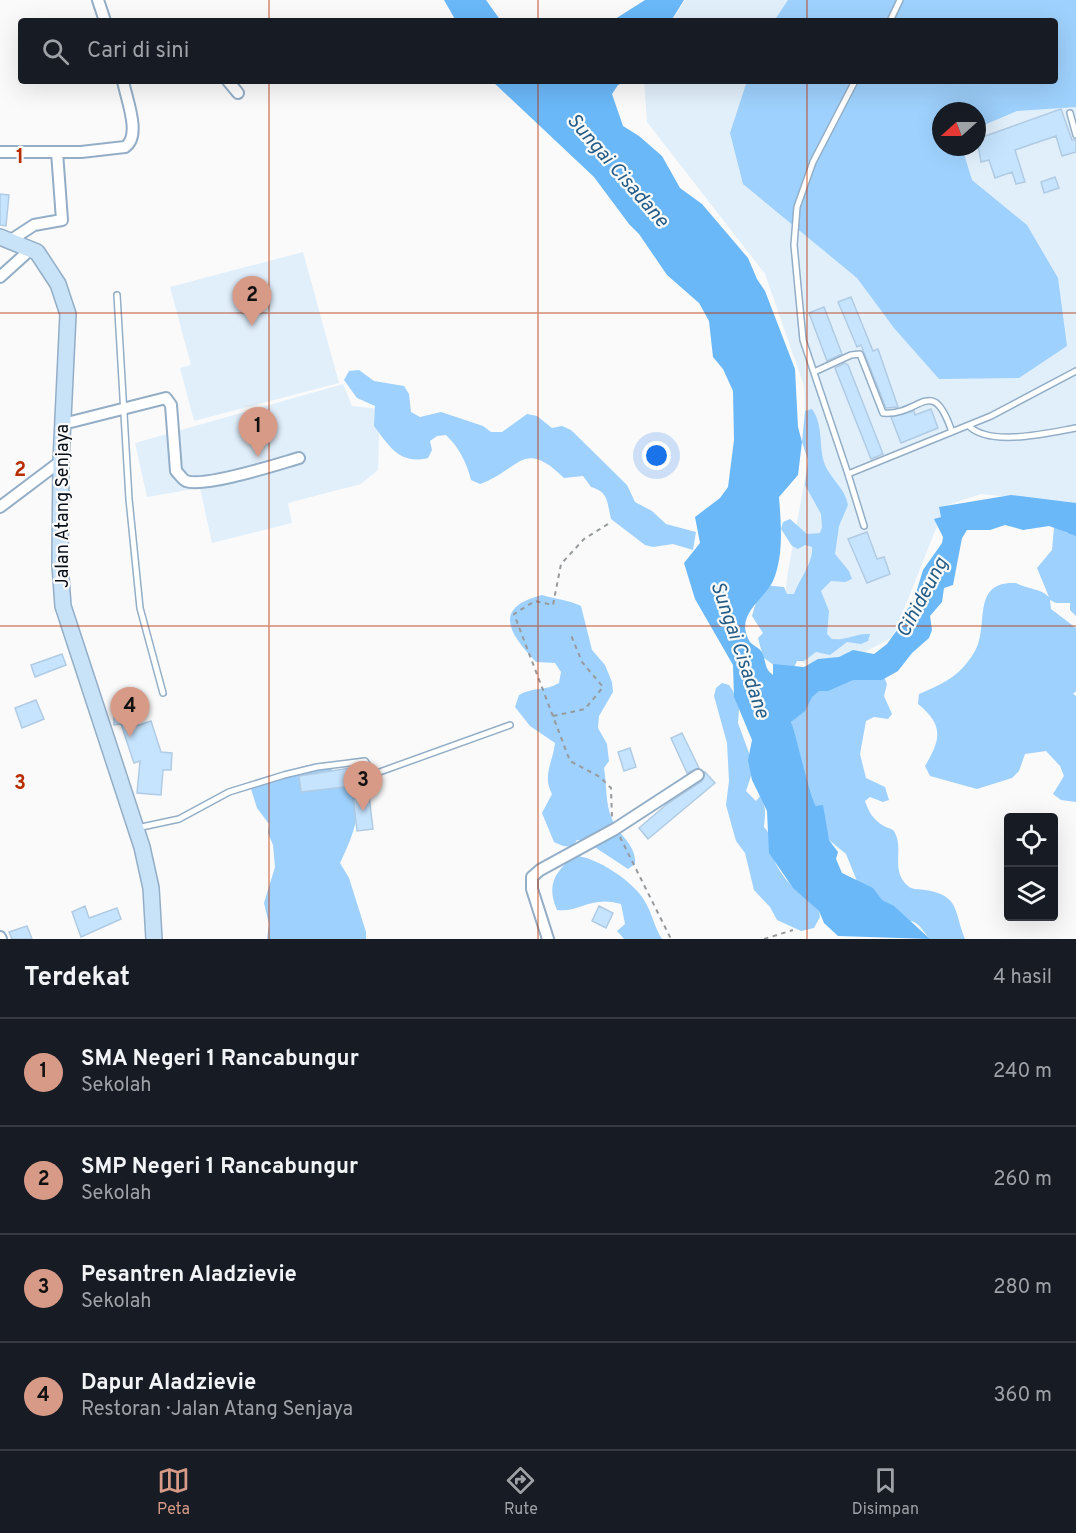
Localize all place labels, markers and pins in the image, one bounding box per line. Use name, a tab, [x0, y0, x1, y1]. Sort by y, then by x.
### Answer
pin: 2	[232, 276, 272, 326]
pin: 1	[238, 408, 278, 457]
pin: 4	[110, 688, 150, 737]
pin: 3	[344, 762, 382, 811]

